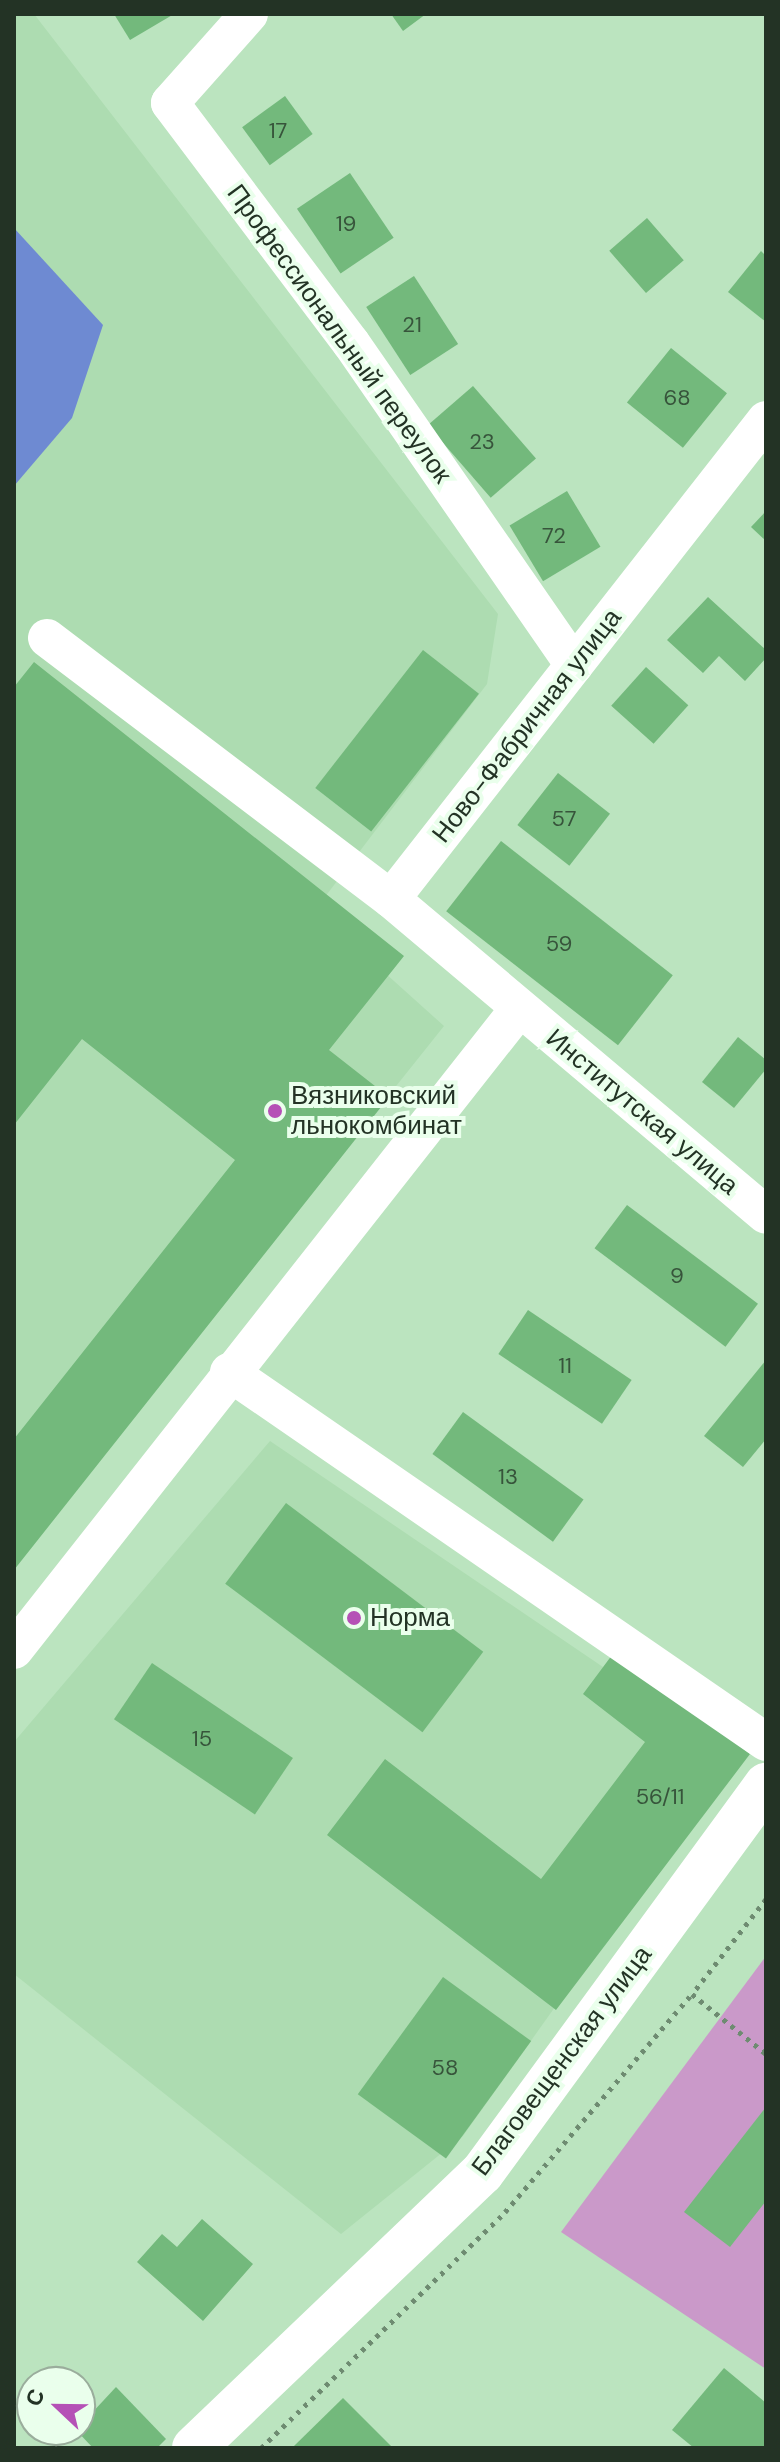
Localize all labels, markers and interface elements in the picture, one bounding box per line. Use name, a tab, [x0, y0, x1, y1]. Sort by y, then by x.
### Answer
house number: 17	[269, 118, 287, 144]
street label: Профессиональный переулок	[220, 179, 458, 489]
house number: 19	[336, 211, 356, 237]
house number: 21	[402, 312, 422, 338]
house number: 68	[663, 385, 691, 411]
house number: 23	[469, 429, 495, 455]
house number: 72	[542, 523, 566, 549]
street label: Ново-Фабричная улица	[426, 603, 628, 849]
house number: 57	[552, 806, 576, 832]
house number: 59	[546, 931, 572, 957]
street label: Институтская улица	[540, 1023, 744, 1201]
place label: Вязниковский льнокомбинат	[291, 1080, 462, 1142]
marker: Вязниковский льнокомбинат	[266, 1102, 284, 1120]
house number: 9	[670, 1263, 684, 1289]
house number: 11	[558, 1353, 572, 1379]
house number: 13	[498, 1464, 518, 1490]
place label: Норма	[370, 1602, 450, 1634]
marker: Норма	[345, 1609, 363, 1627]
house number: 15	[192, 1726, 212, 1752]
house number: 56/11	[636, 1784, 684, 1810]
street label: Благовещенская улица	[465, 1940, 659, 2182]
house number: 58	[432, 2055, 458, 2081]
north arrow	[16, 2366, 96, 2446]
text: С	[19, 2385, 52, 2410]

